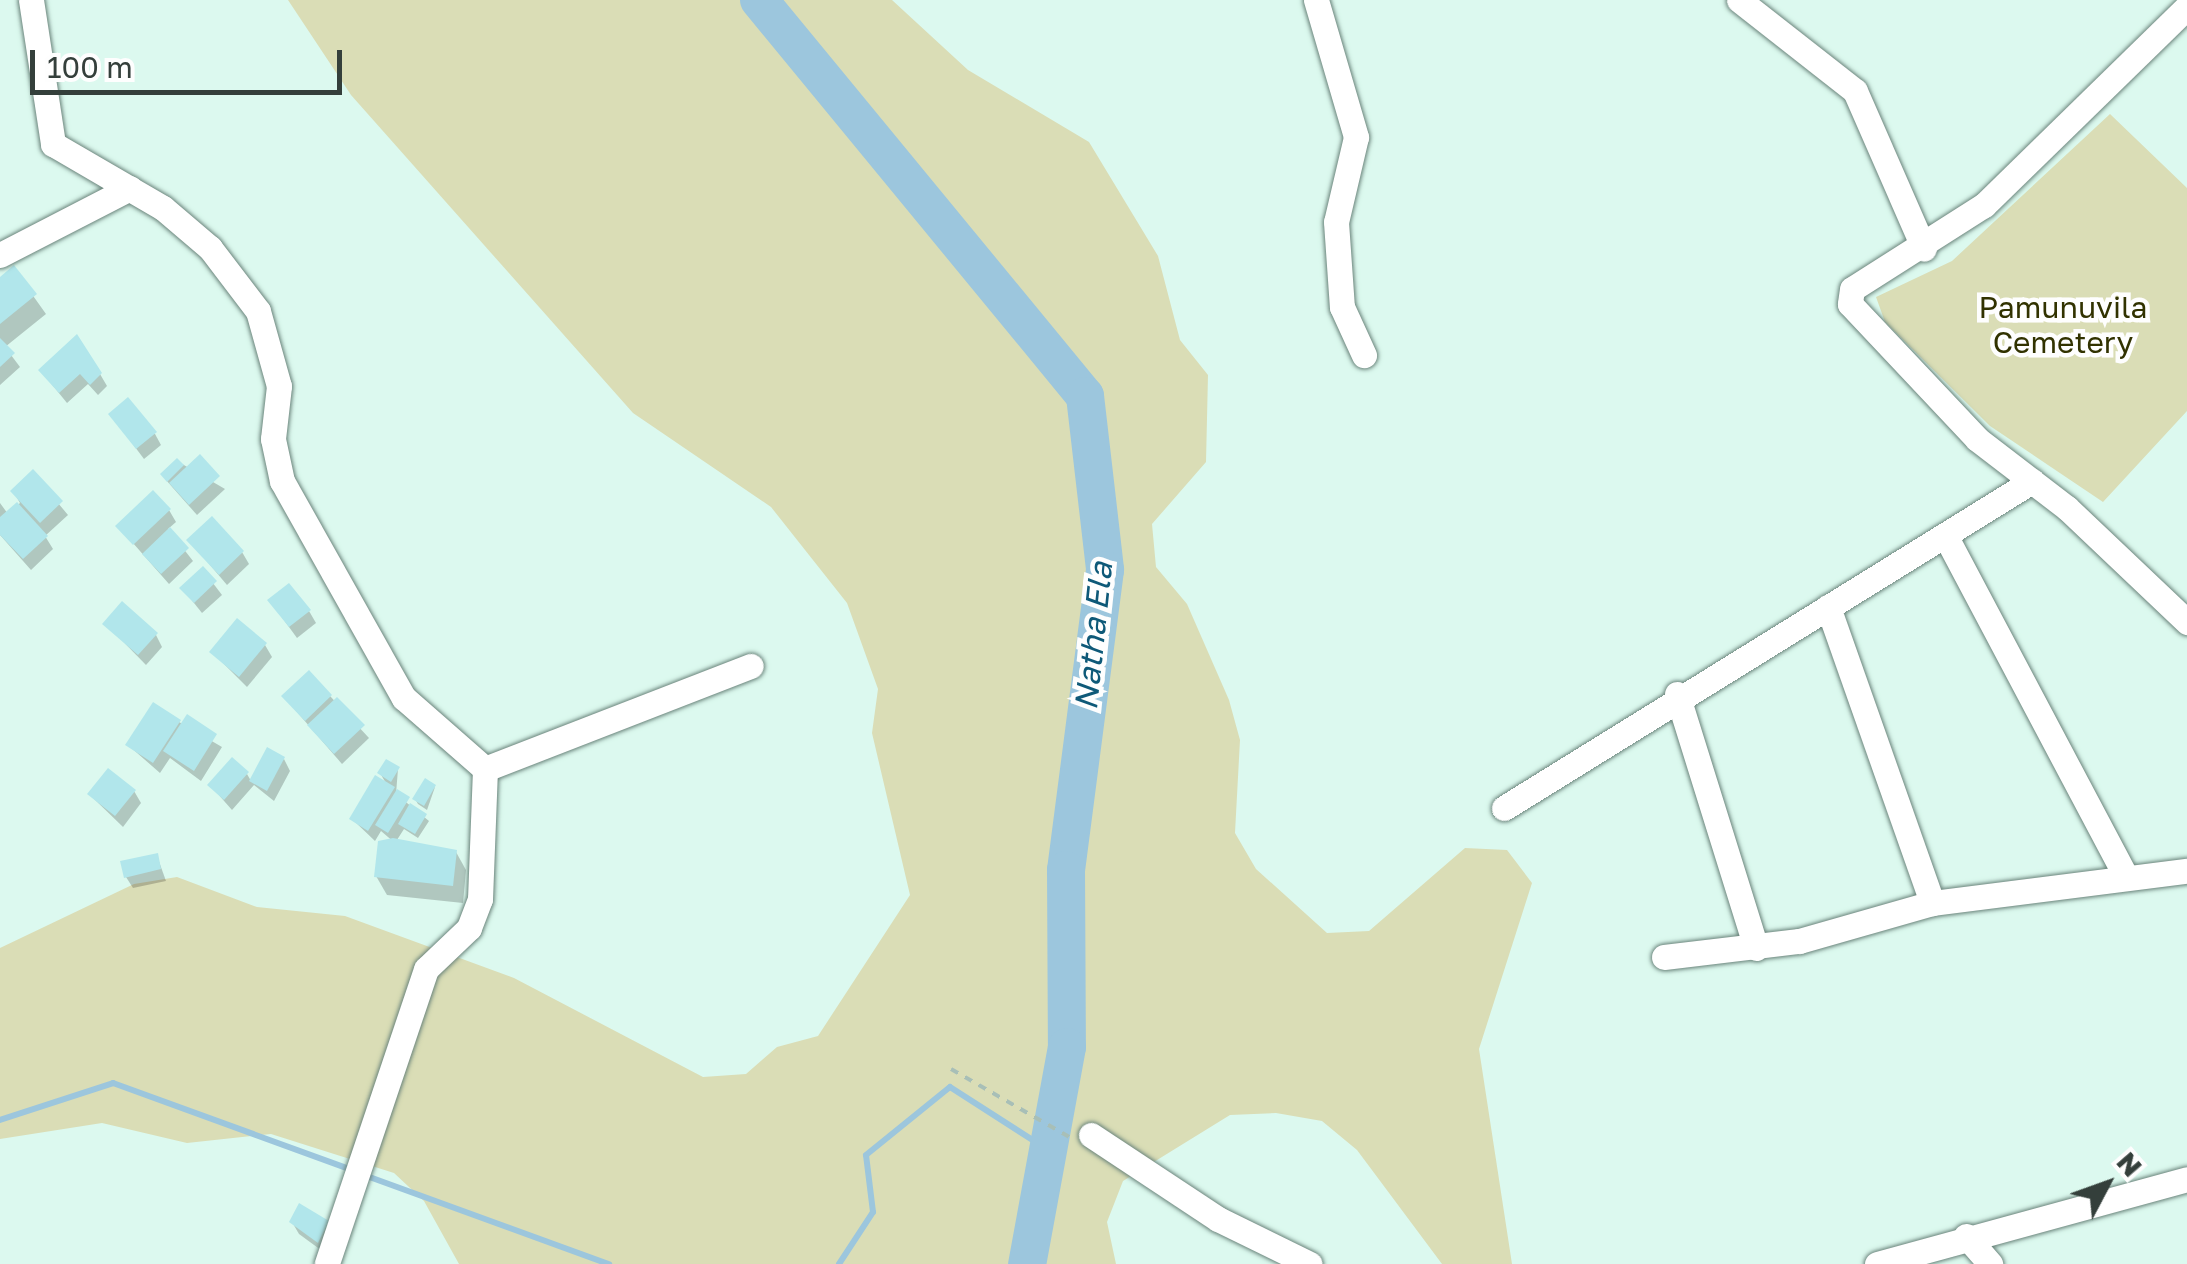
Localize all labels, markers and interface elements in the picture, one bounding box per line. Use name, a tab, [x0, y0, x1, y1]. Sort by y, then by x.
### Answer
scale bar	[35, 30, 348, 92]
text: 100 m	[47, 49, 133, 85]
park label: Pamunuvila Cemetery	[1979, 289, 2147, 360]
water label: Natha Ela	[1066, 560, 1120, 712]
north arrow	[2057, 1134, 2157, 1234]
text: N	[2111, 1145, 2149, 1183]

